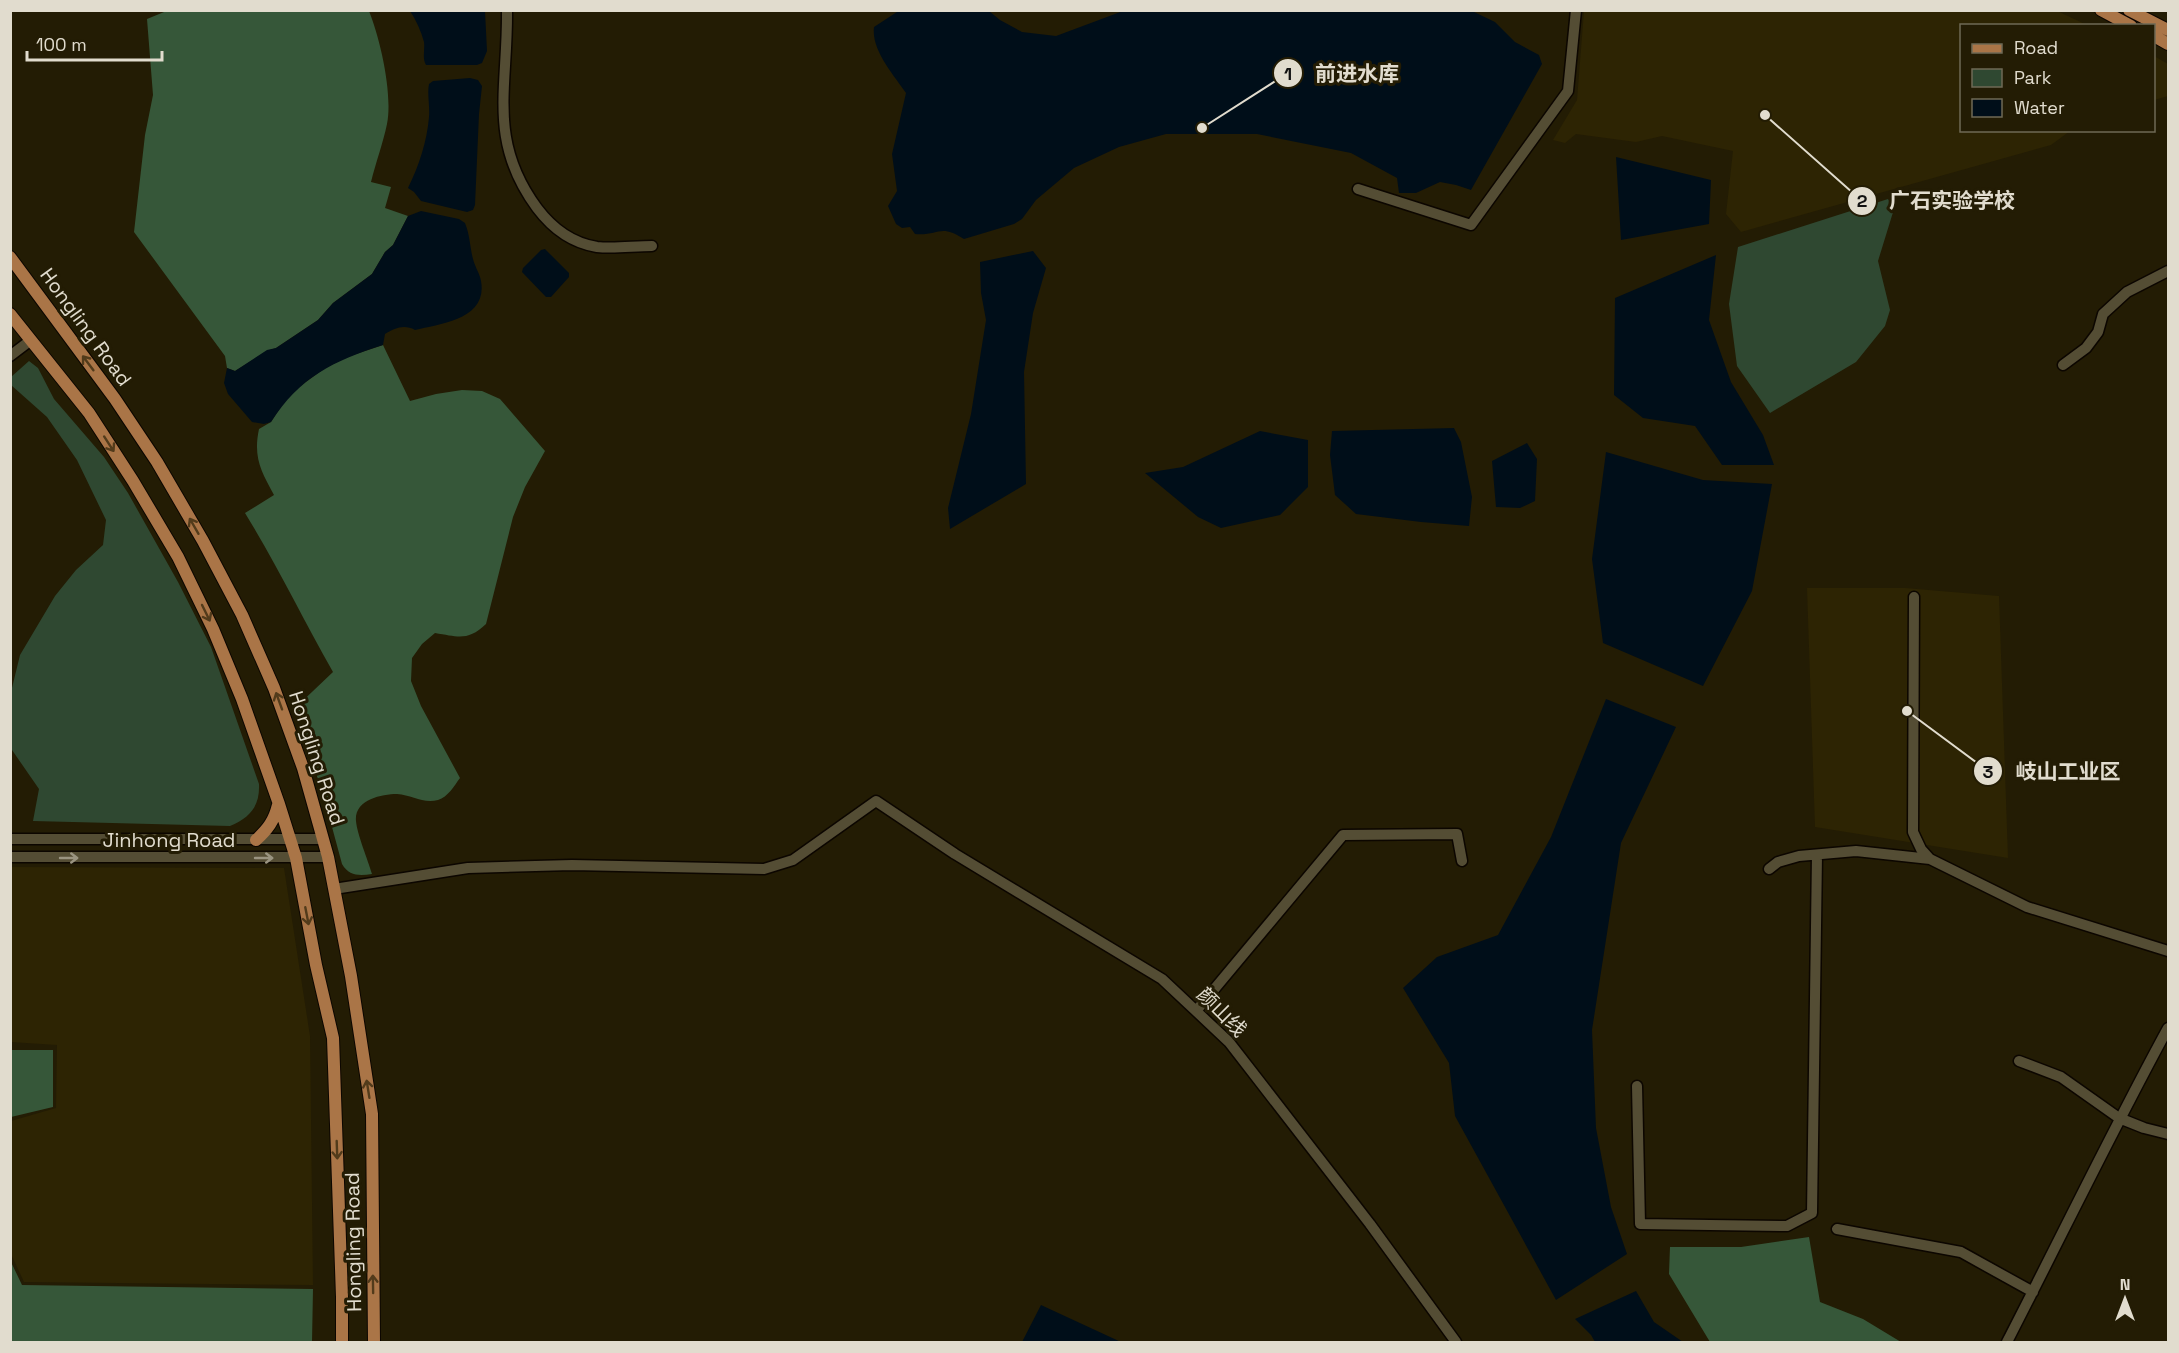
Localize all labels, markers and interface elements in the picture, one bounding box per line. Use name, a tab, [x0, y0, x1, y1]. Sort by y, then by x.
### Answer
scale bar	[27, 24, 162, 62]
legend	[1960, 24, 2155, 132]
text: 100 m	[36, 33, 87, 56]
text: Road	[2014, 36, 2058, 59]
callout: 前进水库	[1273, 54, 1411, 93]
text: 前进水库	[1315, 60, 1399, 87]
text: 1	[1284, 62, 1292, 85]
text: Park	[2014, 66, 2052, 89]
text: Water	[2014, 96, 2065, 119]
callout: 广石实验学校	[1847, 181, 2027, 220]
text: 广石实验学校	[1889, 187, 2015, 214]
text: 2	[1857, 189, 1868, 212]
street label: Hongling Road	[34, 263, 138, 391]
one-way arrow	[82, 355, 94, 371]
one-way arrow	[103, 435, 115, 452]
one-way arrow	[188, 518, 200, 535]
one-way arrow	[200, 604, 212, 622]
street label: Hongling Road	[283, 688, 351, 828]
one-way arrow	[273, 693, 284, 711]
callout: 岐山工业区	[1973, 752, 2132, 791]
text: 岐山工业区	[2016, 758, 2121, 785]
text: 3	[1983, 760, 1994, 783]
street label: Jinhong Road	[103, 827, 236, 853]
one-way arrow	[58, 852, 78, 864]
one-way arrow	[253, 852, 273, 864]
one-way arrow	[302, 905, 313, 925]
street label: 颜山线	[1192, 982, 1252, 1042]
one-way arrow	[362, 1080, 373, 1100]
one-way arrow	[331, 1139, 342, 1159]
street label: Hongling Road	[339, 1172, 367, 1312]
north arrow	[2095, 1269, 2155, 1329]
text: N	[2120, 1274, 2130, 1295]
one-way arrow	[367, 1275, 379, 1295]

